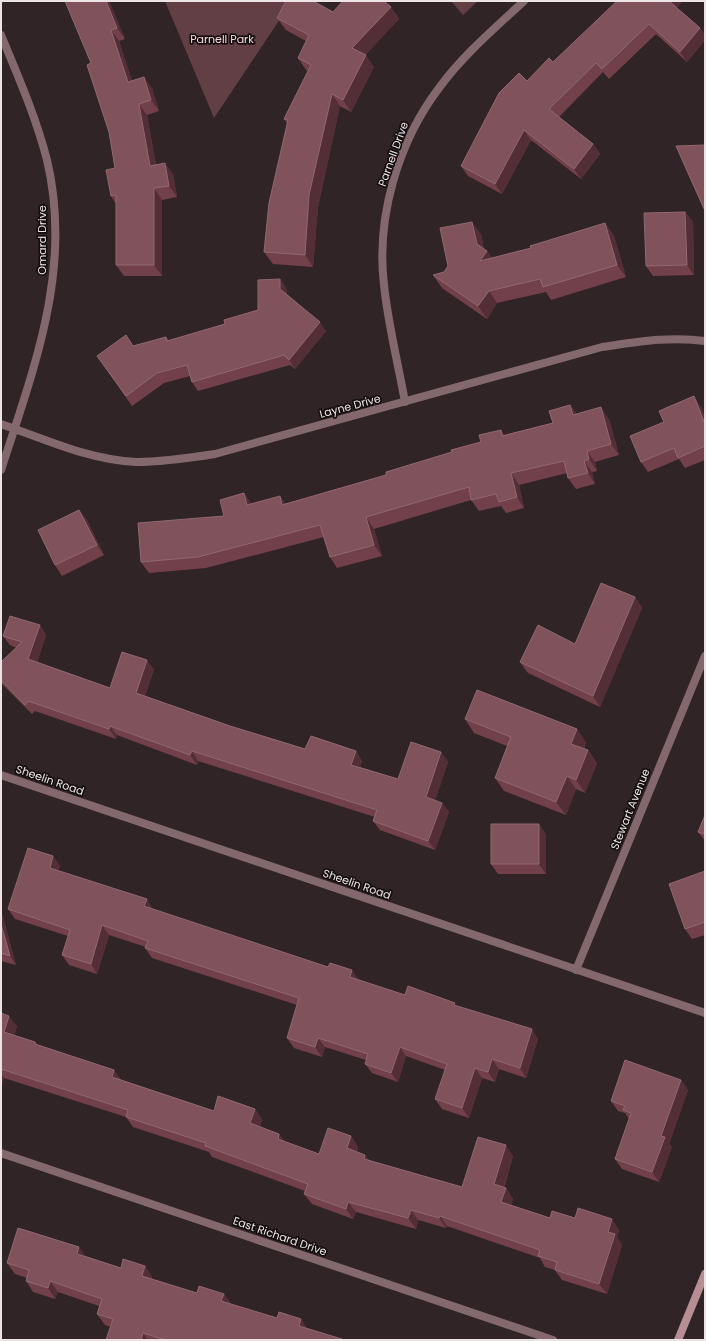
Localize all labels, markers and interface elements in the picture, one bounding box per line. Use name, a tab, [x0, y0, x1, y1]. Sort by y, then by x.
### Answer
park label: Parnell Park	[190, 31, 254, 47]
street label: Parnell Drive	[374, 119, 412, 189]
street label: Omard Drive	[34, 205, 50, 275]
street label: Layne Drive	[318, 390, 383, 422]
street label: Sheelin Road	[14, 761, 86, 799]
street label: Stewart Avenue	[606, 766, 654, 852]
street label: Sheelin Road	[321, 865, 393, 903]
street label: East Richard Drive	[231, 1212, 329, 1260]

